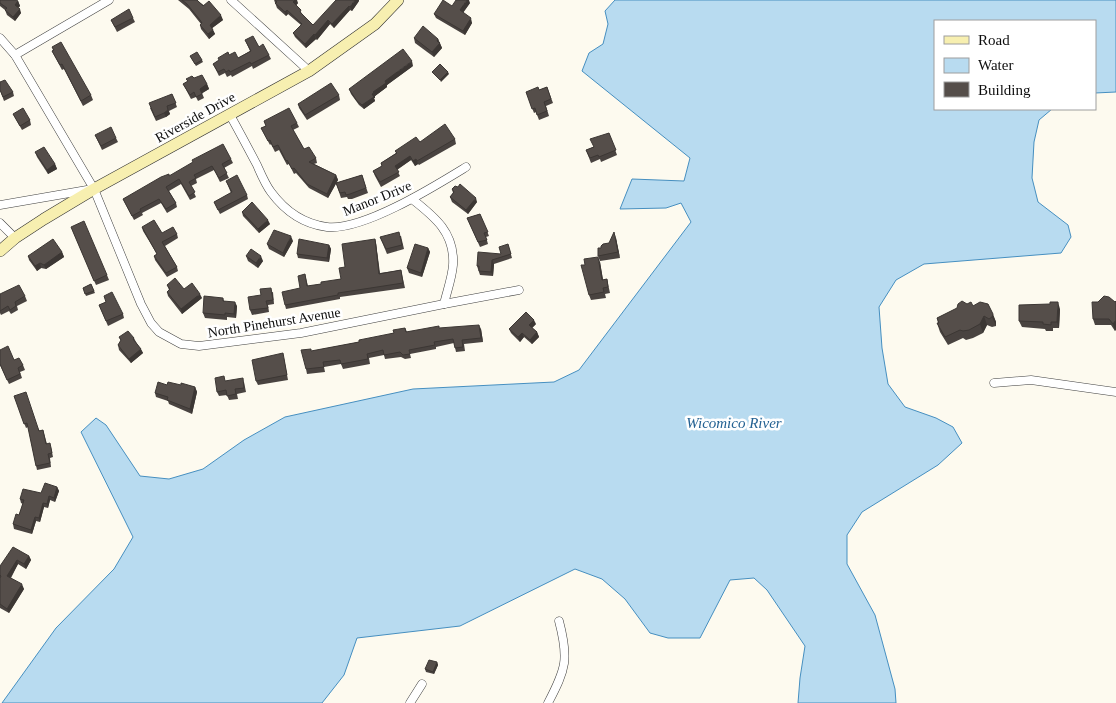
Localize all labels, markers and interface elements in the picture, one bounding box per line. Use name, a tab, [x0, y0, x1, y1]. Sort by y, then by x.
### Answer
legend	[934, 20, 1096, 110]
text: Road	[978, 32, 1010, 48]
text: Water	[978, 57, 1013, 73]
text: Building	[978, 82, 1031, 98]
street label: Riverside Drive	[153, 89, 238, 146]
street label: Manor Drive	[341, 178, 414, 219]
street label: North Pinehurst Avenue	[207, 305, 342, 340]
water label: Wicomico River	[686, 415, 782, 431]

